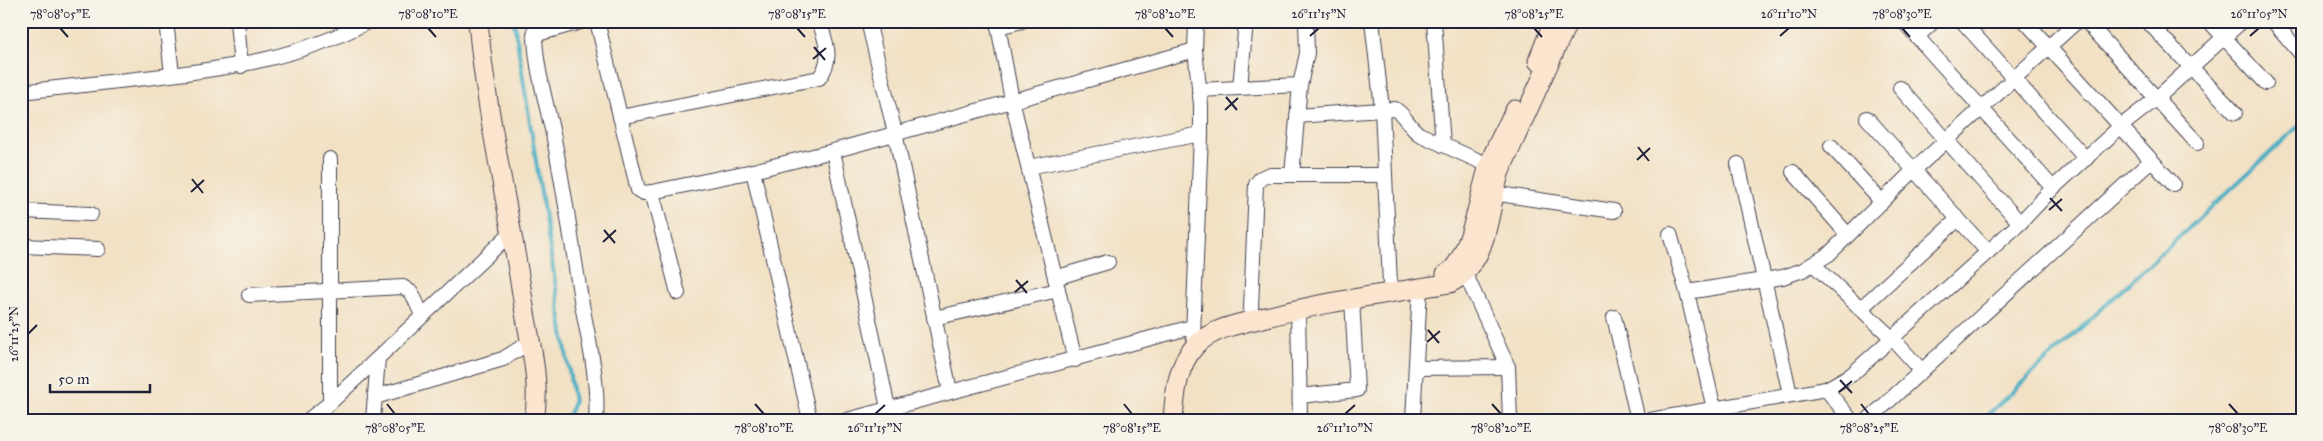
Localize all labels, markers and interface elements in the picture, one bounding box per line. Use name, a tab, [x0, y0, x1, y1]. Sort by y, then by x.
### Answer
text: 78°08'05"E	[30, 7, 91, 21]
text: 78°08'10"E	[398, 7, 458, 21]
text: 78°08'15"E	[768, 7, 826, 21]
text: 78°08'20"E	[1135, 7, 1196, 21]
text: 26°11'15"N	[1292, 7, 1346, 21]
text: 78°08'25"E	[1504, 7, 1564, 21]
text: 26°11'10"N	[1761, 7, 1817, 21]
text: 78°08'30"E	[1872, 7, 1932, 21]
text: 26°11'05"N	[2230, 7, 2288, 21]
text: 26°11'25"N	[7, 306, 21, 362]
scale bar	[50, 361, 150, 393]
text: 50 m	[58, 370, 90, 388]
text: 78°08'05"E	[365, 421, 426, 435]
text: 78°08'10"E	[734, 421, 794, 435]
text: 26°11'15"N	[848, 421, 902, 435]
text: 78°08'15"E	[1103, 421, 1161, 435]
text: 26°11'10"N	[1317, 421, 1373, 435]
text: 78°08'20"E	[1471, 421, 1532, 435]
text: 78°08'25"E	[1839, 421, 1899, 435]
text: 78°08'30"E	[2208, 421, 2268, 435]

